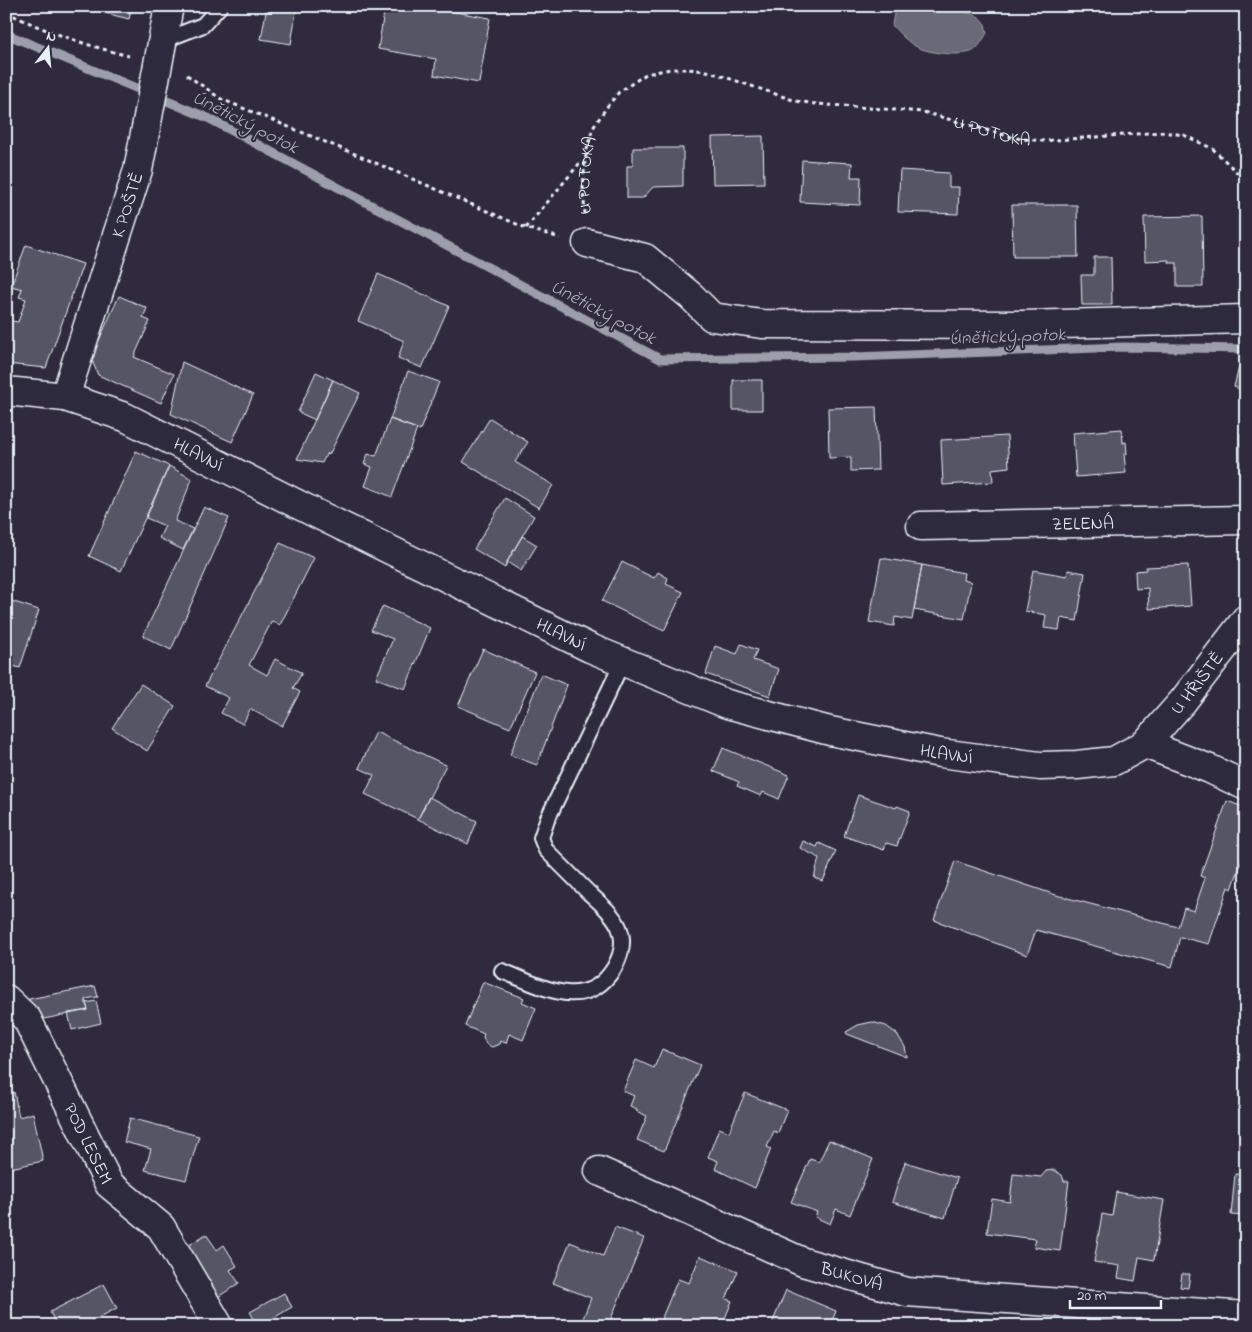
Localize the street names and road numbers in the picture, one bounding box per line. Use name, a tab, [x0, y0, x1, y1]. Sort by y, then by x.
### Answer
street label: U POTOKA	[950, 110, 1032, 155]
street label: U POTOKA	[572, 133, 605, 215]
street label: K POŠTĚ	[106, 169, 151, 241]
street label: HLAVNÍ	[168, 432, 227, 480]
street label: ZELENÁ	[1052, 511, 1114, 539]
street label: HLAVNÍ	[531, 612, 590, 659]
street label: U HŘIŠTĚ	[1166, 647, 1231, 721]
street label: HLAVNÍ	[917, 738, 974, 772]
street label: POD LESEM	[56, 1099, 118, 1189]
street label: BUKOVÁ	[816, 1256, 885, 1299]

